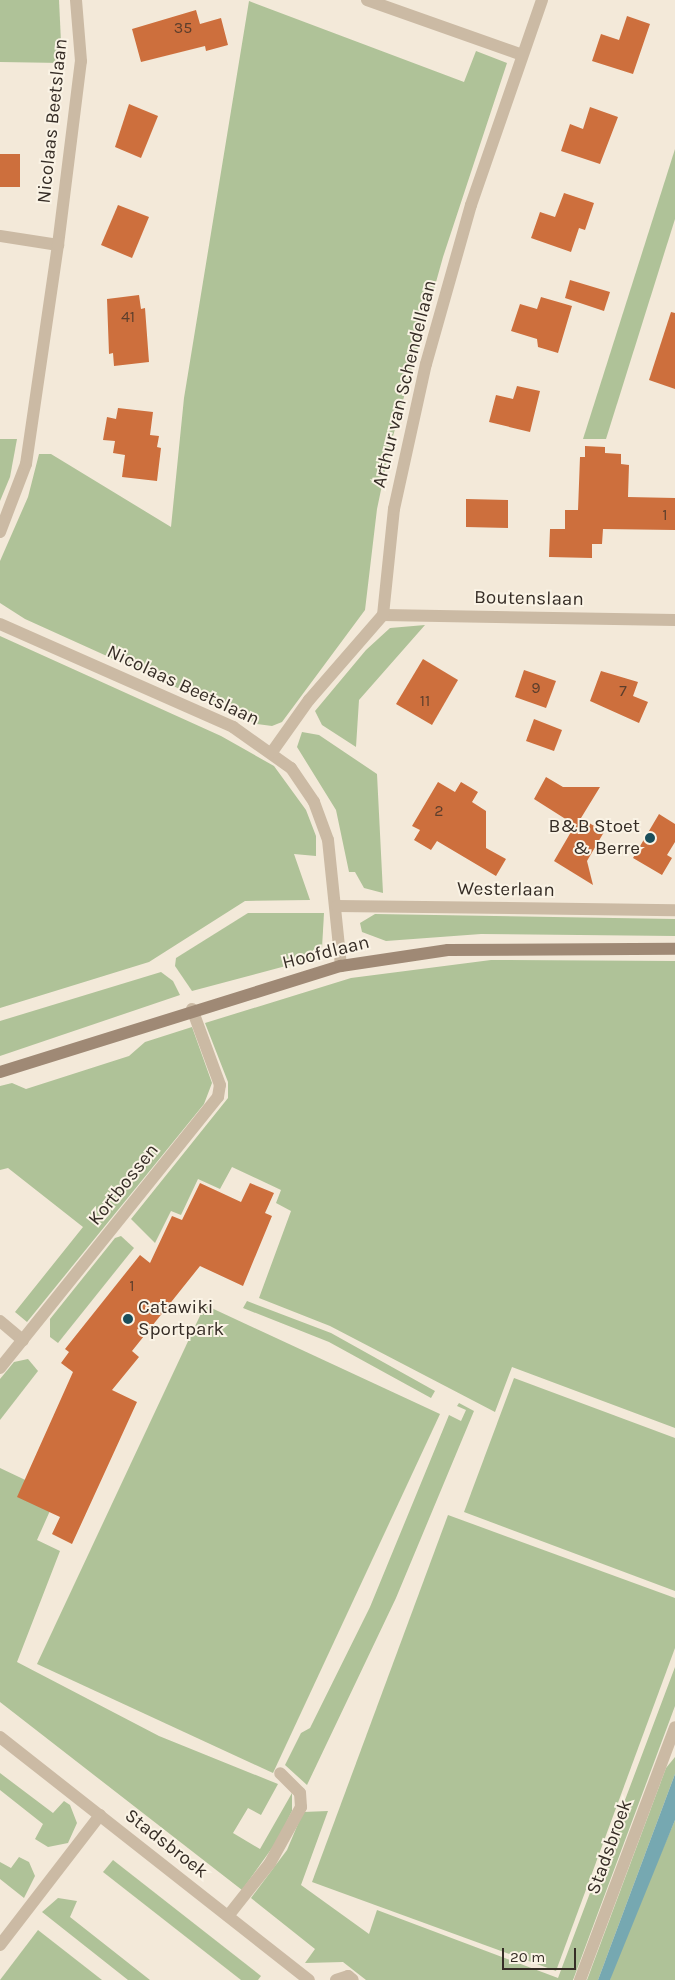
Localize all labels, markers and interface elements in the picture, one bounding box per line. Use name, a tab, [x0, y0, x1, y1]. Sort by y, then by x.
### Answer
house number: 35	[174, 18, 192, 38]
street label: Nicolaas Beetslaan	[33, 37, 73, 205]
street label: Arthur van Schendellaan	[368, 278, 442, 490]
house number: 41	[121, 307, 135, 327]
house number: 1	[662, 505, 668, 525]
street label: Boutenslaan	[474, 587, 584, 611]
street label: Nicolaas Beetslaan	[103, 641, 263, 731]
house number: 9	[531, 678, 541, 698]
house number: 7	[619, 681, 627, 701]
house number: 11	[420, 691, 430, 711]
house number: 2	[434, 801, 444, 821]
place label: B&B Stoet & Berre	[549, 816, 640, 860]
marker: B&B Stoet & Berre	[644, 832, 656, 844]
street label: Westerlaan	[457, 878, 555, 902]
street label: Hoofdlaan	[280, 931, 372, 975]
street label: Kortbossen	[84, 1139, 164, 1231]
house number: 1	[129, 1276, 135, 1296]
place label: Catawiki Sportpark	[138, 1297, 224, 1341]
marker: Catawiki Sportpark	[122, 1313, 134, 1325]
street label: Stadsbroek	[582, 1796, 638, 1898]
street label: Stadsbroek	[120, 1804, 212, 1884]
scale bar	[505, 1938, 579, 1970]
text: 20 m	[510, 1948, 545, 1966]

